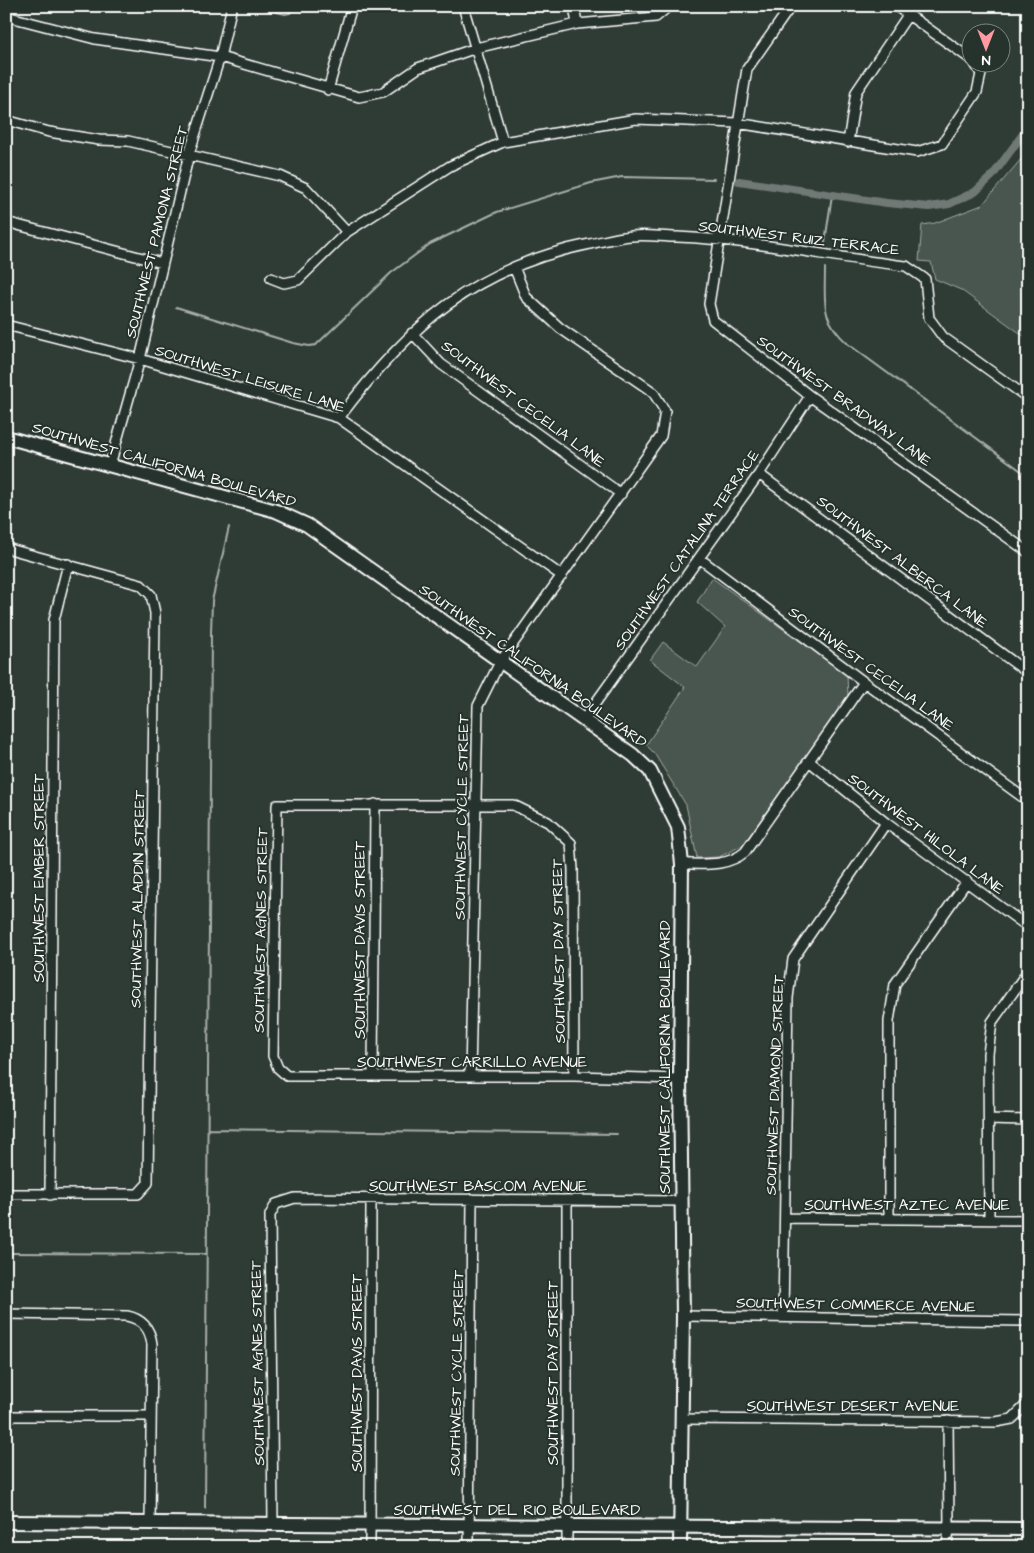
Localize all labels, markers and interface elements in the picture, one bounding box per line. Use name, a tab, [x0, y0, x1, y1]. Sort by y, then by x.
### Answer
north arrow	[962, 22, 1012, 72]
text: N	[981, 50, 990, 70]
street label: SOUTHWEST PAMONA STREET	[120, 123, 194, 340]
street label: SOUTHWEST RUIZ TERRACE	[697, 215, 901, 261]
street label: SOUTHWEST BRADWAY LANE	[752, 330, 936, 472]
street label: SOUTHWEST CECELIA LANE	[437, 335, 609, 473]
street label: SOUTHWEST LEISURE LANE	[152, 340, 348, 418]
street label: SOUTHWEST CALIFORNIA BOULEVARD	[30, 417, 299, 513]
street label: SOUTHWEST CATALINA TERRACE	[610, 446, 765, 654]
street label: SOUTHWEST ALBERCA LANE	[812, 491, 992, 633]
street label: SOUTHWEST CALIFORNIA BOULEVARD	[415, 579, 651, 753]
street label: SOUTHWEST CECELIA LANE	[784, 602, 958, 736]
street label: SOUTHWEST CYCLE STREET	[450, 713, 474, 920]
street label: SOUTHWEST HILOLA LANE	[844, 768, 1009, 900]
street label: SOUTHWEST EMBER STREET	[29, 773, 50, 982]
street label: SOUTHWEST ALADDIN STREET	[126, 789, 150, 1008]
street label: SOUTHWEST AGNES STREET	[249, 827, 273, 1033]
street label: SOUTHWEST DAVIS STREET	[350, 840, 371, 1039]
street label: SOUTHWEST DAY STREET	[547, 858, 571, 1043]
street label: SOUTHWEST CALIFORNIA BOULEVARD	[655, 920, 676, 1194]
street label: SOUTHWEST DIAMOND STREET	[761, 974, 789, 1196]
street label: SOUTHWEST CARRILLO AVENUE	[357, 1052, 587, 1073]
street label: SOUTHWEST BASCOM AVENUE	[369, 1176, 587, 1197]
street label: SOUTHWEST AZTEC AVENUE	[804, 1195, 1010, 1216]
street label: SOUTHWEST AGNES STREET	[246, 1260, 270, 1466]
street label: SOUTHWEST CYCLE STREET	[445, 1269, 469, 1476]
street label: SOUTHWEST DAVIS STREET	[347, 1273, 368, 1472]
street label: SOUTHWEST DAY STREET	[543, 1280, 564, 1465]
street label: SOUTHWEST COMMERCE AVENUE	[736, 1292, 976, 1318]
street label: SOUTHWEST DESERT AVENUE	[747, 1396, 959, 1417]
street label: SOUTHWEST DEL RIO BOULEVARD	[394, 1500, 640, 1521]

